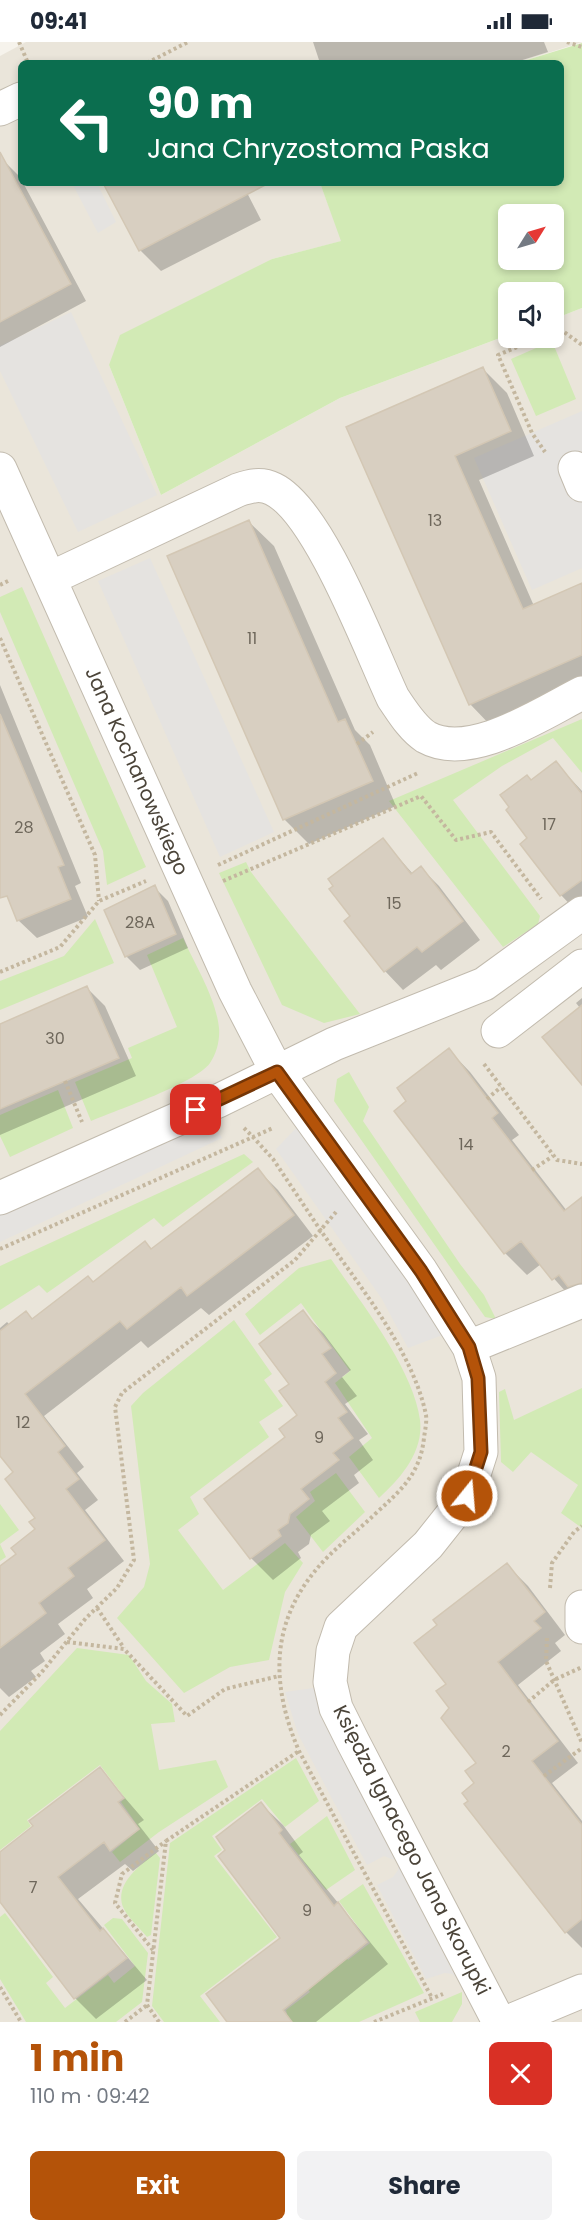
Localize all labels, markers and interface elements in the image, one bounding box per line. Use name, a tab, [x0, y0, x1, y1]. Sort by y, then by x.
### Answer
text: 09:41	[30, 6, 87, 37]
text: 90 m	[147, 74, 254, 133]
icon: left	[48, 84, 126, 162]
text: Jana Chryzostoma Paska	[147, 130, 490, 167]
north arrow	[498, 204, 564, 270]
map controls	[498, 204, 564, 348]
button: sound	[498, 282, 564, 348]
house number: 13	[428, 509, 442, 532]
house number: 11	[247, 627, 257, 650]
street label: Jana Kochanowskiego	[78, 662, 196, 880]
house number: 17	[542, 813, 556, 836]
house number: 28	[14, 816, 34, 839]
house number: 15	[386, 892, 402, 915]
house number: 28A	[125, 911, 155, 934]
house number: 30	[45, 1027, 65, 1050]
pin	[170, 1084, 221, 1135]
icon: arrive	[179, 1093, 212, 1126]
house number: 14	[458, 1133, 474, 1156]
house number: 12	[16, 1411, 30, 1434]
house number: 9	[314, 1426, 324, 1449]
position arrow	[435, 1464, 499, 1528]
street label: Księdza Ignacego Jana Skorupki	[326, 1700, 498, 2000]
house number: 2	[501, 1740, 511, 1763]
house number: 7	[29, 1876, 38, 1899]
house number: 9	[302, 1899, 312, 1922]
text: 1 min	[30, 2033, 124, 2084]
button: close	[489, 2042, 552, 2105]
text: 110 m · 09:42	[30, 2082, 150, 2110]
button: Exit	[30, 2151, 285, 2220]
button: Share	[297, 2151, 552, 2220]

